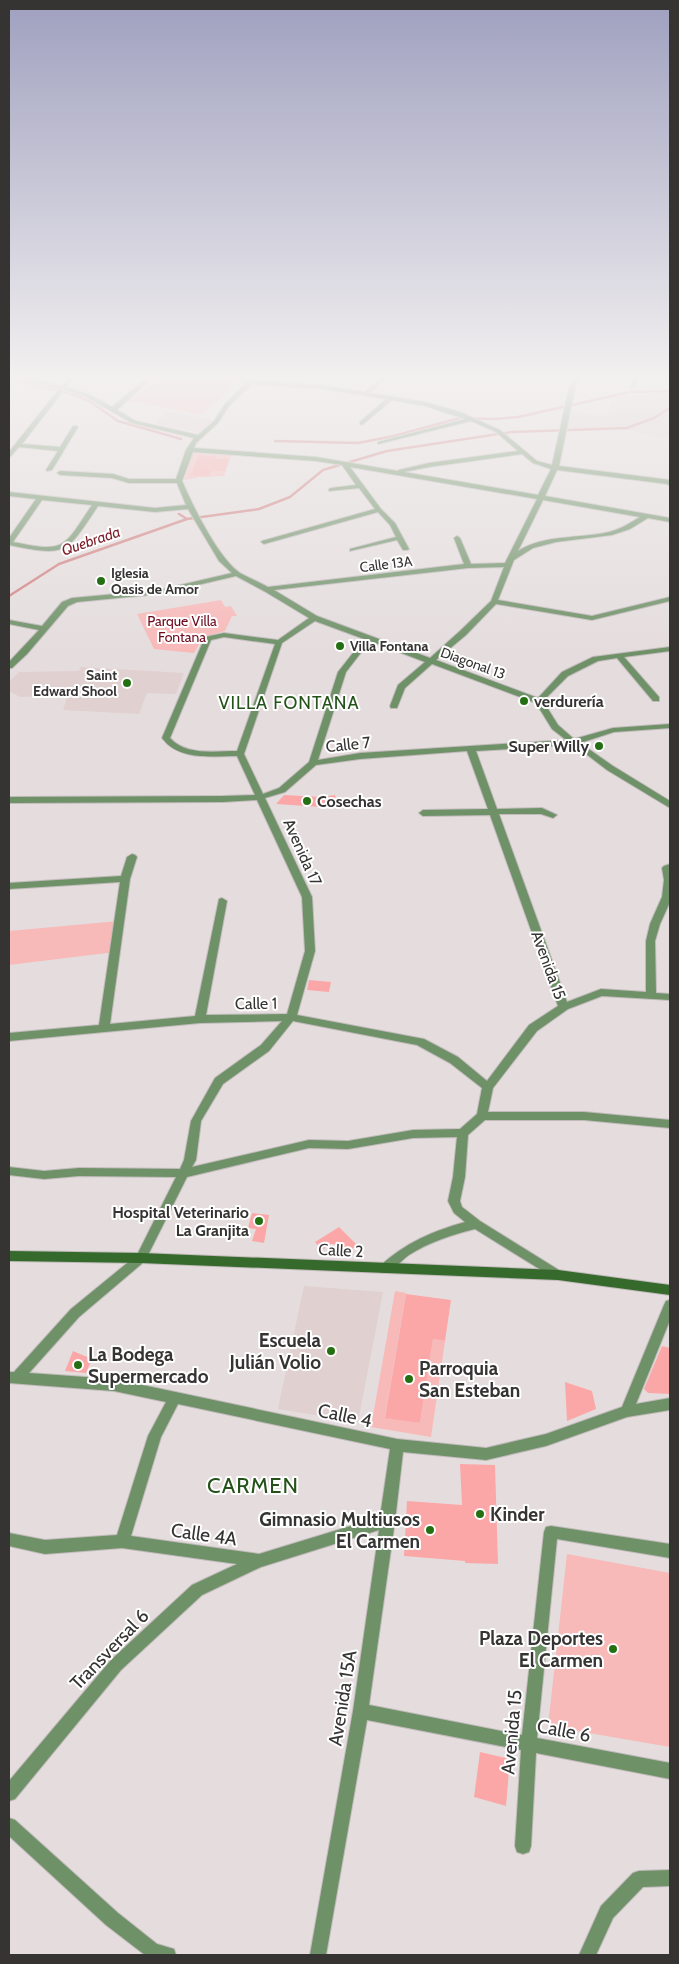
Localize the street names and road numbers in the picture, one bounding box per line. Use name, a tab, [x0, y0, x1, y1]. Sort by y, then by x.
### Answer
street label: Calle 13A	[359, 552, 414, 576]
street label: Diagonal 13	[438, 643, 508, 683]
street label: Calle 7	[325, 733, 371, 756]
street label: Avenida 17	[279, 816, 326, 888]
street label: Avenida 15	[527, 928, 570, 1002]
street label: Calle 1	[235, 994, 277, 1013]
street label: Calle 2	[318, 1240, 364, 1261]
street label: Calle 4	[316, 1399, 374, 1432]
street label: Calle 4A	[169, 1518, 239, 1551]
street label: Transversal 6	[65, 1604, 154, 1695]
street label: Avenida 15A	[324, 1648, 361, 1748]
street label: Avenida 15	[496, 1689, 527, 1775]
street label: Calle 6	[535, 1714, 593, 1747]

